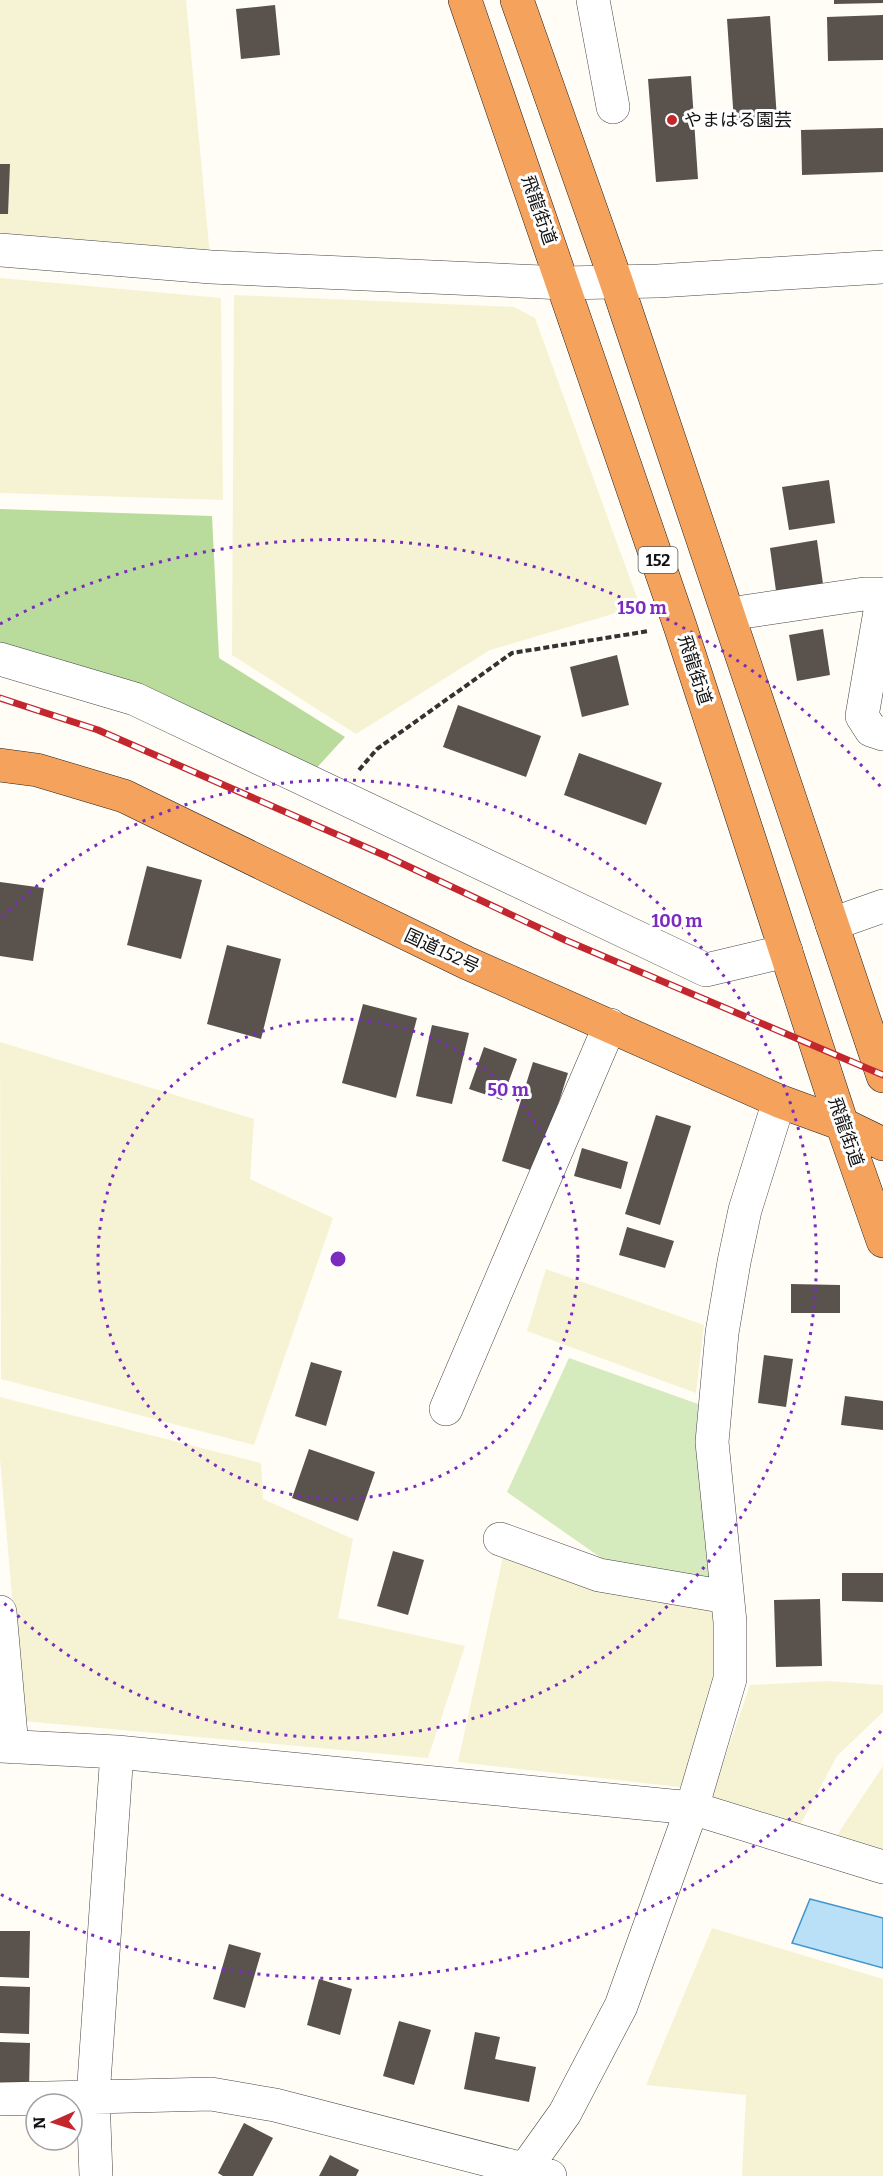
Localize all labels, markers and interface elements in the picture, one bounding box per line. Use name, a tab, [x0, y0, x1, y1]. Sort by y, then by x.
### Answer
place label: やまはる園芸	[684, 109, 792, 131]
marker: やまはる園芸	[665, 113, 679, 127]
street label: 飛龍街道	[517, 172, 561, 248]
road number: 152	[638, 547, 678, 573]
text: 150 m	[617, 597, 667, 619]
street label: 飛龍街道	[673, 632, 717, 708]
text: 100 m	[651, 910, 703, 932]
street label: 国道152号	[401, 924, 483, 978]
text: 50 m	[487, 1079, 529, 1101]
street label: 飛龍街道	[824, 1094, 868, 1170]
centre of rings	[328, 1249, 348, 1269]
north arrow	[24, 2092, 84, 2152]
text: N	[30, 2116, 49, 2129]

